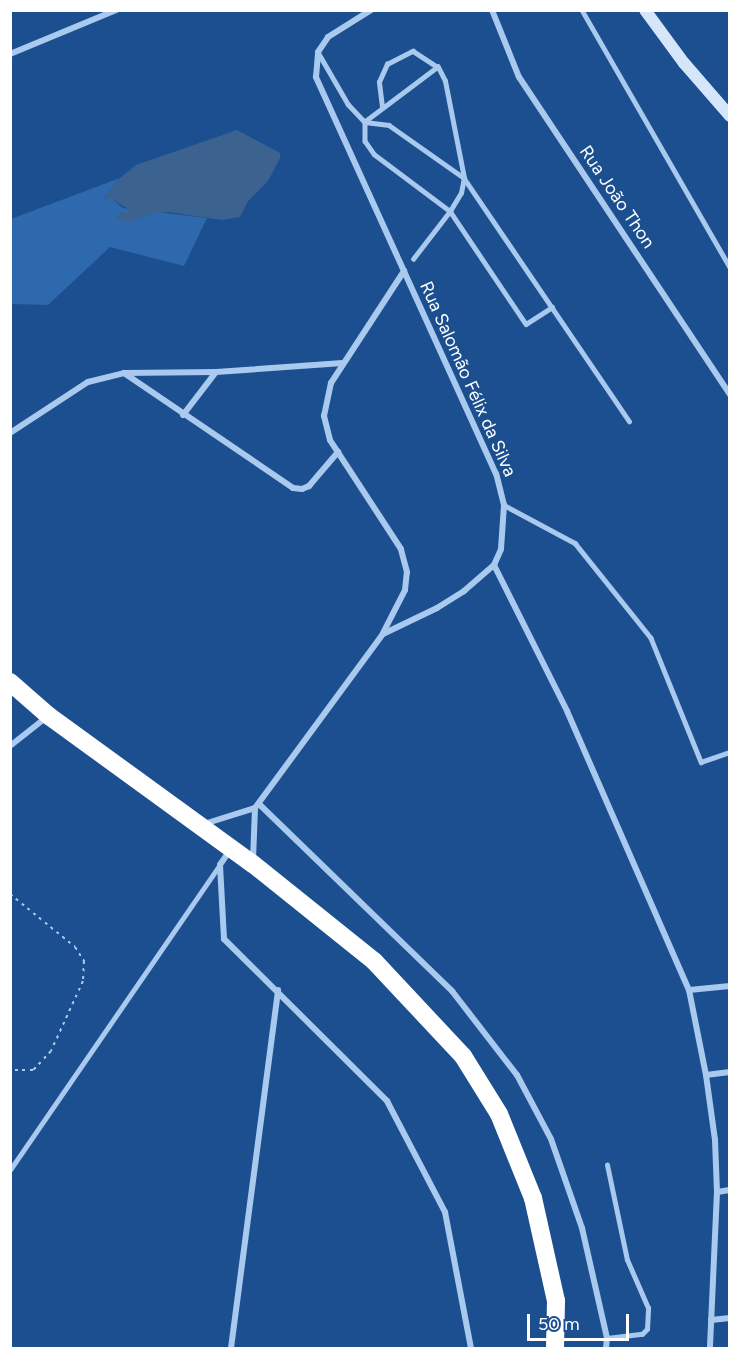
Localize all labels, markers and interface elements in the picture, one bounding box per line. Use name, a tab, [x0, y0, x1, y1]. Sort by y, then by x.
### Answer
street label: Rua João Thon	[575, 142, 659, 252]
street label: Rua Salomão Félix da Silva	[415, 278, 521, 480]
scale bar	[530, 1302, 632, 1340]
text: 50 m	[538, 1313, 580, 1335]

